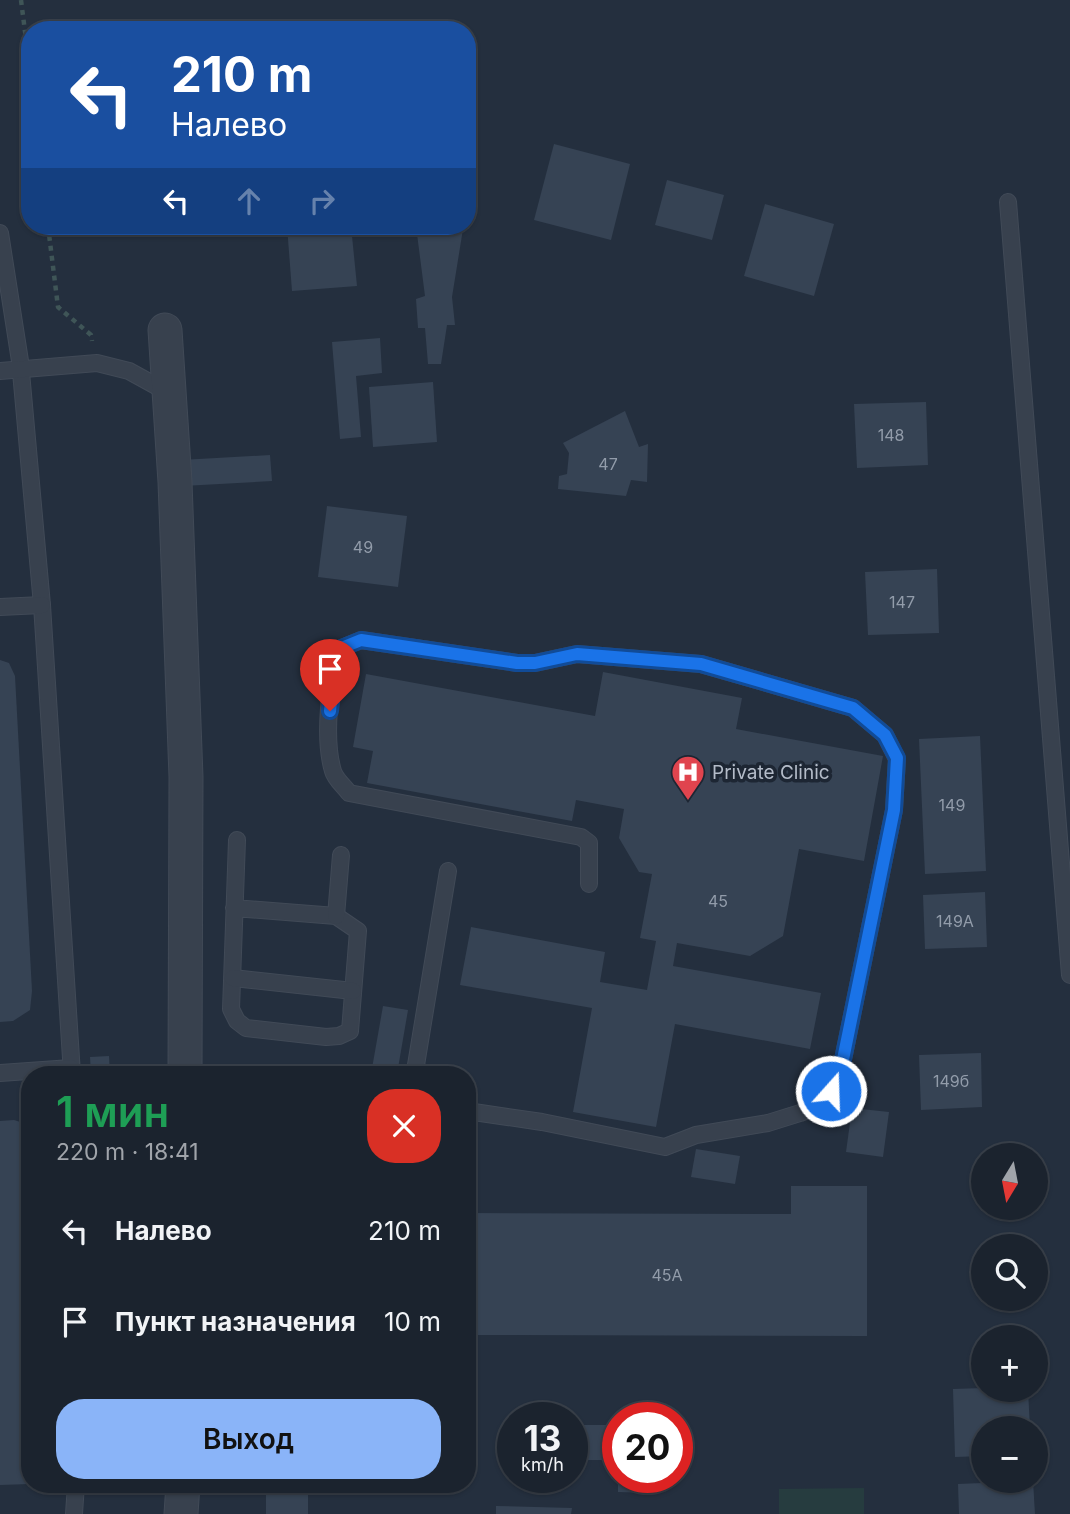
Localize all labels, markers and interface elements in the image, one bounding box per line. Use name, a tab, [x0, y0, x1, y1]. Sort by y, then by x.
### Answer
text: 210 m	[171, 45, 312, 104]
icon: left	[56, 49, 147, 140]
text: Налево	[171, 105, 287, 144]
icon: left	[157, 182, 195, 220]
icon: ahead	[230, 182, 268, 220]
icon: right	[303, 182, 341, 220]
house number: 148	[878, 425, 904, 445]
house number: 47	[598, 454, 618, 474]
house number: 49	[353, 537, 373, 557]
house number: 147	[889, 592, 915, 612]
pin	[300, 639, 360, 711]
icon: arrive	[311, 650, 349, 688]
hospital icon: Private Clinic	[669, 753, 707, 802]
place label: Private Clinic	[712, 761, 830, 784]
house number: 149	[939, 795, 965, 815]
house number: 45	[708, 891, 728, 911]
house number: 149А	[936, 911, 974, 931]
position arrow	[794, 1054, 868, 1128]
house number: 149б	[933, 1071, 969, 1091]
text: 1 мин	[56, 1086, 169, 1137]
button: close	[367, 1089, 441, 1163]
text: 220 m · 18:41	[56, 1138, 199, 1166]
north arrow	[971, 1143, 1048, 1220]
map controls	[971, 1143, 1048, 1493]
icon: left	[56, 1212, 94, 1250]
text: Налево	[115, 1215, 212, 1246]
text: 210 m	[368, 1215, 441, 1246]
button: search	[971, 1234, 1048, 1311]
house number: 45А	[651, 1265, 683, 1285]
icon: arrive	[56, 1303, 94, 1341]
text: Пункт назначения	[115, 1306, 356, 1337]
text: 10 m	[384, 1306, 441, 1337]
button: +	[971, 1325, 1048, 1402]
button: Выход	[56, 1399, 441, 1479]
speed limit sign: 20	[602, 1402, 693, 1493]
button: −	[971, 1416, 1048, 1493]
text: 13	[524, 1417, 561, 1459]
text: km/h	[521, 1454, 564, 1475]

